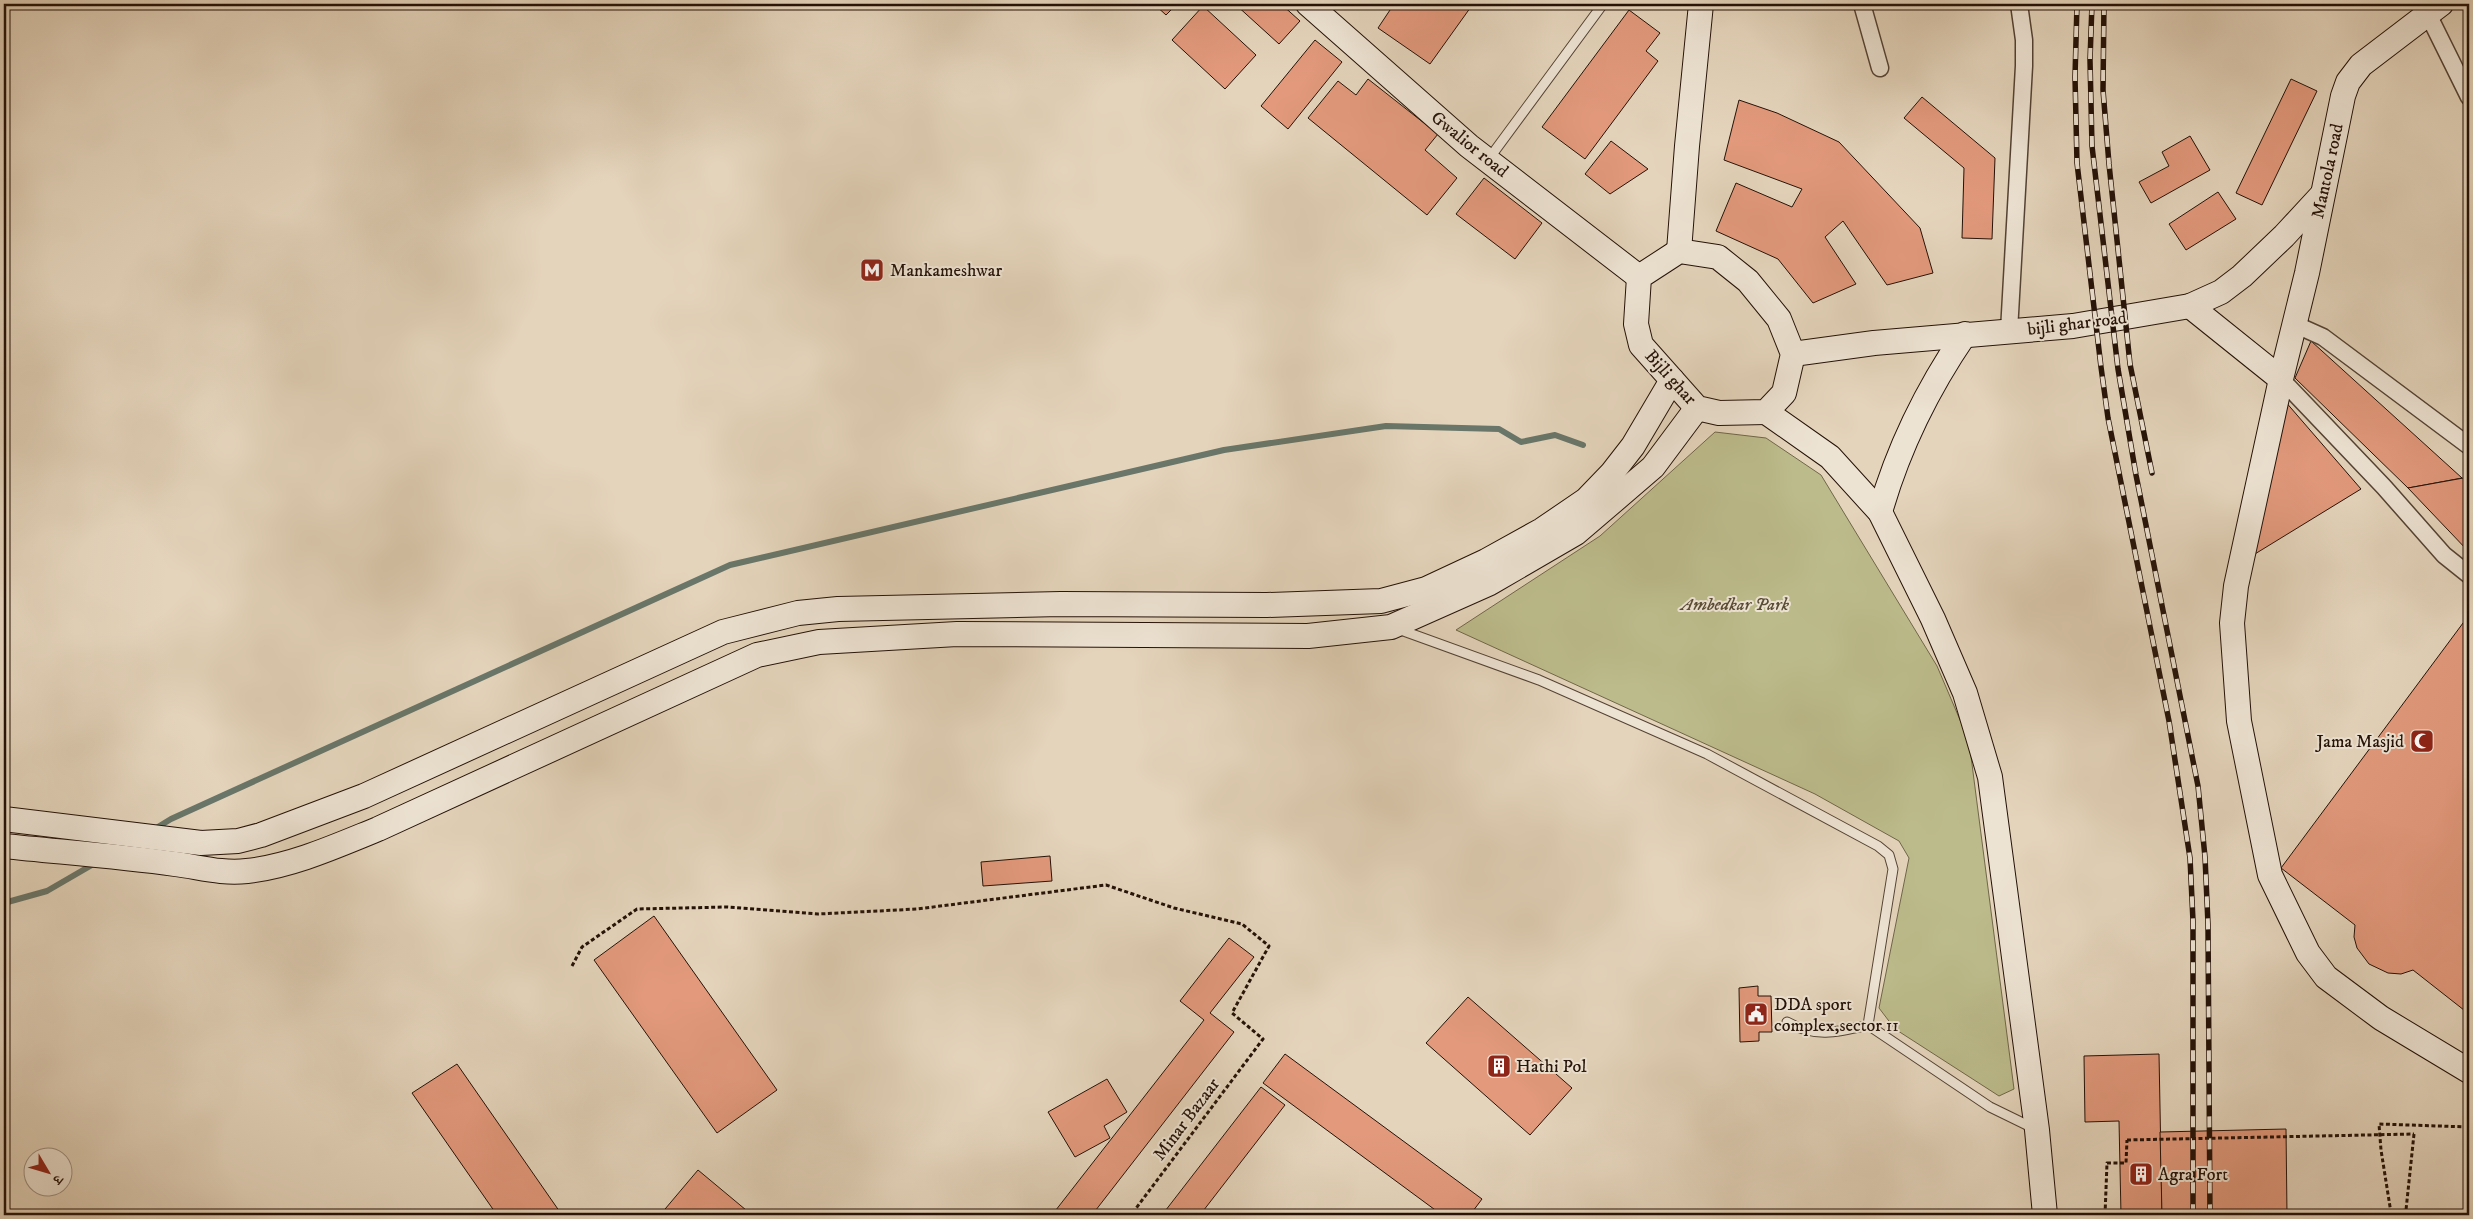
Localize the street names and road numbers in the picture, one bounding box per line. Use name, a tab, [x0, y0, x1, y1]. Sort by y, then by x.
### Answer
street label: Gwalior road	[1426, 107, 1512, 183]
street label: Mantola road	[2307, 122, 2349, 221]
street label: bijli ghar road	[2026, 307, 2128, 341]
street label: Bijli ghar	[1640, 346, 1701, 410]
street label: Minar Bazaar	[1149, 1074, 1225, 1165]

